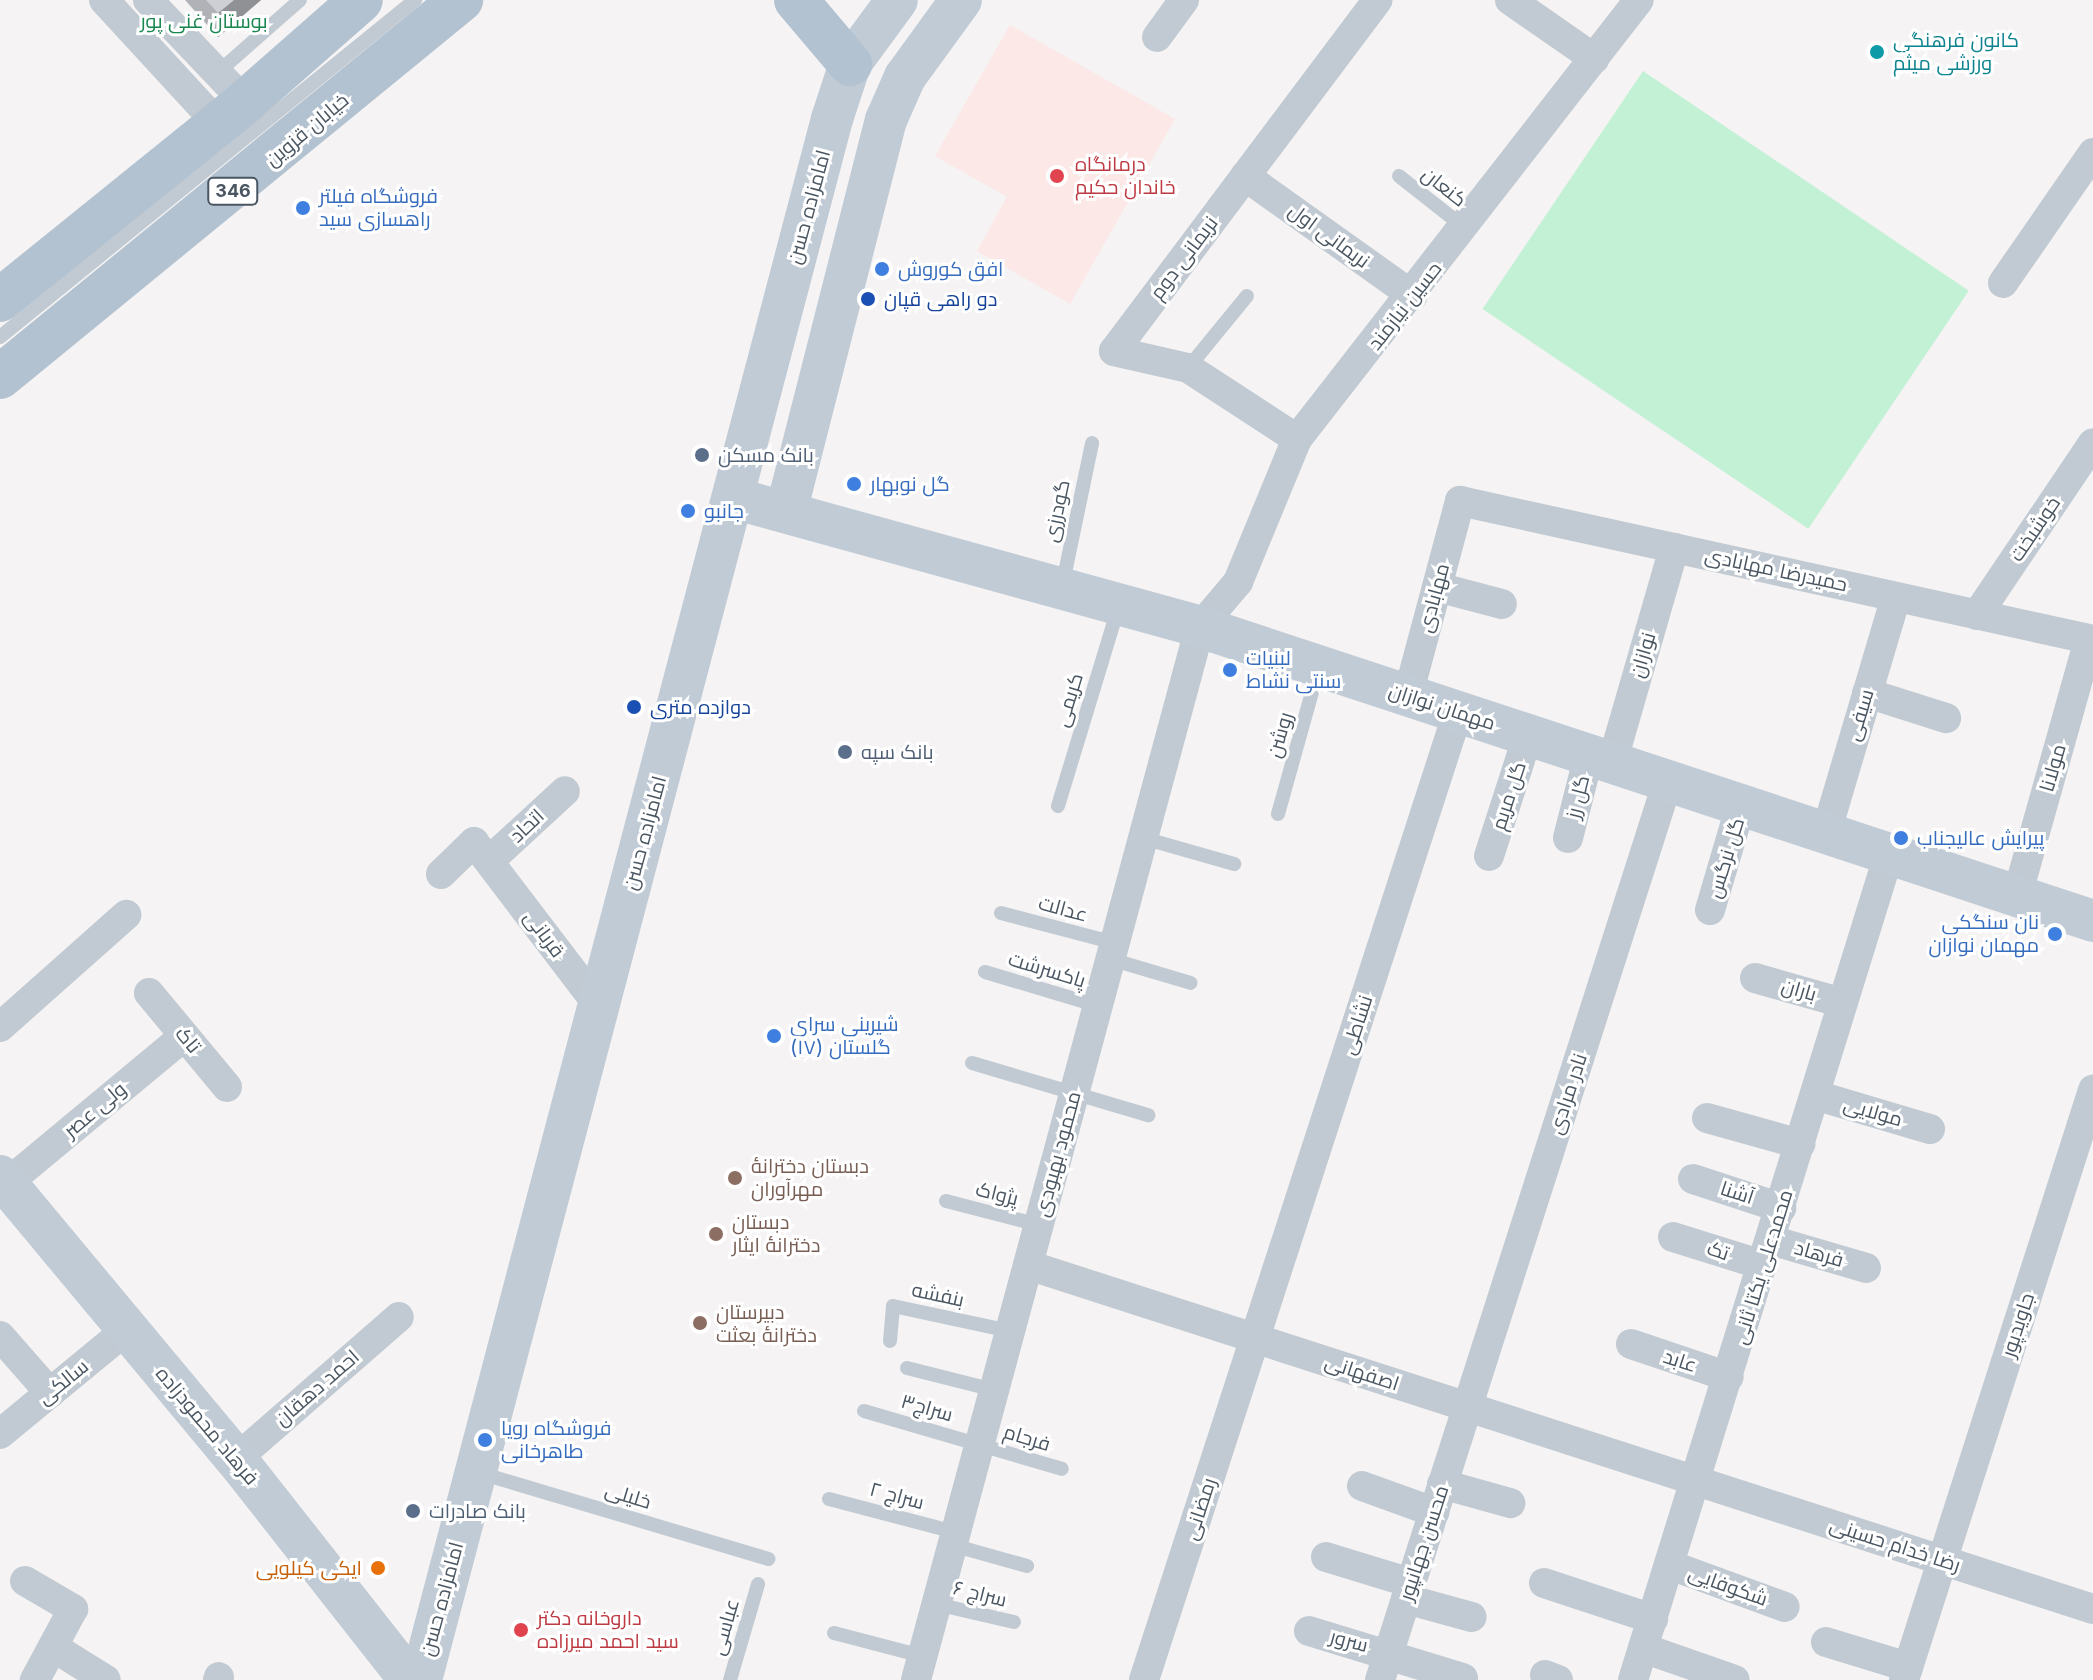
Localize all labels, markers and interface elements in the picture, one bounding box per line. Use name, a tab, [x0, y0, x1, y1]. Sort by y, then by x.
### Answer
park label: بوستان غنی پور	[140, 9, 268, 33]
place label: کانون فرهنگی ورزشی میثم	[1893, 28, 2019, 75]
marker: کانون فرهنگی ورزشی میثم	[1868, 43, 1886, 61]
street label: خیابان قزوین	[260, 88, 354, 172]
street label: امامزاده حسن	[782, 147, 836, 267]
place label: درمانگاه خاندان حکیم	[1075, 152, 1176, 199]
street label: کنعان	[1417, 162, 1471, 212]
marker: درمانگاه خاندان حکیم	[1046, 165, 1068, 187]
road number: 346	[207, 177, 259, 205]
place label: فروشگاه فیلتر راهسازی سید	[319, 184, 438, 231]
marker: فروشگاه فیلتر راهسازی سید	[294, 199, 312, 217]
street label: نریمانی اول	[1284, 199, 1374, 273]
street label: نریمانی دوم	[1145, 212, 1223, 304]
place label: افق کوروش	[898, 257, 1003, 281]
street label: حسین نیازمند	[1363, 257, 1447, 355]
marker: افق کوروش	[873, 260, 891, 278]
place label: دو راهی قپان	[884, 287, 997, 311]
marker: دو راهی قپان	[859, 290, 877, 308]
place label: بانک مسکن	[718, 443, 814, 467]
marker: بانک مسکن	[693, 446, 711, 464]
place label: گل نوبهار	[870, 472, 950, 496]
marker: گل نوبهار	[845, 475, 863, 493]
street label: گودرزی	[1039, 478, 1075, 544]
street label: خوشبخت	[2005, 492, 2065, 566]
place label: جانبو	[704, 499, 744, 523]
marker: جانبو	[679, 502, 697, 520]
street label: حمیدرضا مهابادی	[1703, 543, 1849, 597]
street label: مهابادی	[1413, 561, 1455, 635]
street label: نوازان	[1625, 629, 1661, 681]
place label: لبنیات سنتی نشاط	[1246, 646, 1341, 693]
marker: لبنیات سنتی نشاط	[1221, 661, 1239, 679]
street label: کریمی	[1049, 670, 1089, 730]
street label: مهمان نوازان	[1386, 678, 1498, 736]
street label: سیفی	[1841, 686, 1879, 744]
place label: دوازده متری	[650, 695, 751, 719]
marker: دوازده متری	[625, 698, 643, 716]
street label: روشن	[1262, 709, 1298, 761]
place label: بانک سپه	[861, 740, 934, 764]
street label: مولانا	[2035, 741, 2071, 795]
marker: بانک سپه	[836, 743, 854, 761]
street label: گل مریم	[1487, 759, 1531, 833]
street label: امامزاده حسن	[618, 773, 672, 893]
street label: گل رز	[1561, 773, 1595, 821]
street label: اتحاد	[505, 804, 549, 848]
street label: گل نرگس	[1702, 815, 1750, 901]
place label: پیرایش عالیجناب	[1917, 826, 2044, 850]
marker: پیرایش عالیجناب	[1892, 829, 1910, 847]
street label: عدالت	[1036, 891, 1090, 927]
street label: قربانی	[519, 906, 569, 962]
place label: نان سنگکی مهمان‌ نوازان	[1928, 910, 2039, 957]
marker: نان سنگکی مهمان‌ نوازان	[2046, 925, 2064, 943]
street label: پاکسرشت	[1005, 947, 1089, 993]
street label: باران	[1779, 974, 1819, 1006]
street label: نشاطی	[1336, 992, 1378, 1058]
place label: شیرینی سرای گلستان (۱۷)	[790, 1012, 898, 1059]
street label: تاک	[170, 1022, 206, 1058]
marker: شیرینی سرای گلستان (۱۷)	[765, 1027, 783, 1045]
street label: نادر مرادی	[1544, 1051, 1592, 1137]
street label: ولی عصر	[59, 1077, 131, 1143]
street label: محمود بهبودی	[1030, 1089, 1086, 1219]
street label: مولایی	[1841, 1092, 1905, 1132]
place label: دبستان دخترانهٔ مهرآوران	[751, 1154, 869, 1201]
marker: دبستان دخترانهٔ مهرآوران	[726, 1169, 744, 1187]
street label: آشنا	[1717, 1176, 1757, 1210]
street label: پژواک	[973, 1177, 1021, 1211]
street label: محمدعلی یکتا ثانی	[1728, 1187, 1798, 1347]
place label: دبستان دخترانهٔ ایثار	[732, 1210, 820, 1257]
marker: دبستان دخترانهٔ ایثار	[707, 1225, 725, 1243]
street label: تک	[1704, 1236, 1732, 1266]
street label: فرهاد	[1792, 1236, 1846, 1272]
street label: بنفشه	[910, 1278, 966, 1312]
street label: جاویدپور	[1996, 1290, 2040, 1360]
place label: دبیرستان دخترانهٔ بعثت	[716, 1300, 817, 1347]
marker: دبیرستان دخترانهٔ بعثت	[691, 1314, 709, 1332]
street label: عابد	[1660, 1344, 1700, 1378]
street label: احمد دهقان	[270, 1345, 364, 1431]
street label: اصفهانی	[1322, 1350, 1402, 1396]
street label: سالکی	[33, 1354, 93, 1410]
street label: فرهاد محمودزاده	[151, 1362, 263, 1490]
street label: سراج۳	[898, 1389, 956, 1427]
place label: فروشگاه رویا طاهرخانی	[501, 1416, 611, 1463]
street label: فرجام	[1001, 1420, 1053, 1456]
marker: فروشگاه رویا طاهرخانی	[476, 1431, 494, 1449]
street label: رمضانی	[1179, 1475, 1221, 1543]
street label: سراج ۲	[867, 1477, 927, 1515]
street label: خلیلی	[602, 1478, 654, 1514]
street label: محسن جهانپور	[1394, 1482, 1454, 1604]
place label: بانک صادرات	[429, 1499, 526, 1523]
marker: بانک صادرات	[404, 1502, 422, 1520]
street label: رضا خدام حسینی	[1827, 1513, 1963, 1577]
street label: امامزاده حسن	[415, 1539, 469, 1659]
place label: ایکی کیلویی	[256, 1556, 362, 1580]
marker: ایکی کیلویی	[369, 1559, 387, 1577]
street label: شکوفایی	[1685, 1561, 1771, 1611]
street label: سراج ۶	[951, 1576, 1009, 1612]
street label: عباسی	[705, 1596, 745, 1658]
place label: داروخانه دکتر سید احمد میرزاده	[537, 1606, 679, 1653]
marker: داروخانه دکتر سید احمد میرزاده	[512, 1621, 530, 1639]
street label: سرور	[1327, 1624, 1371, 1658]

